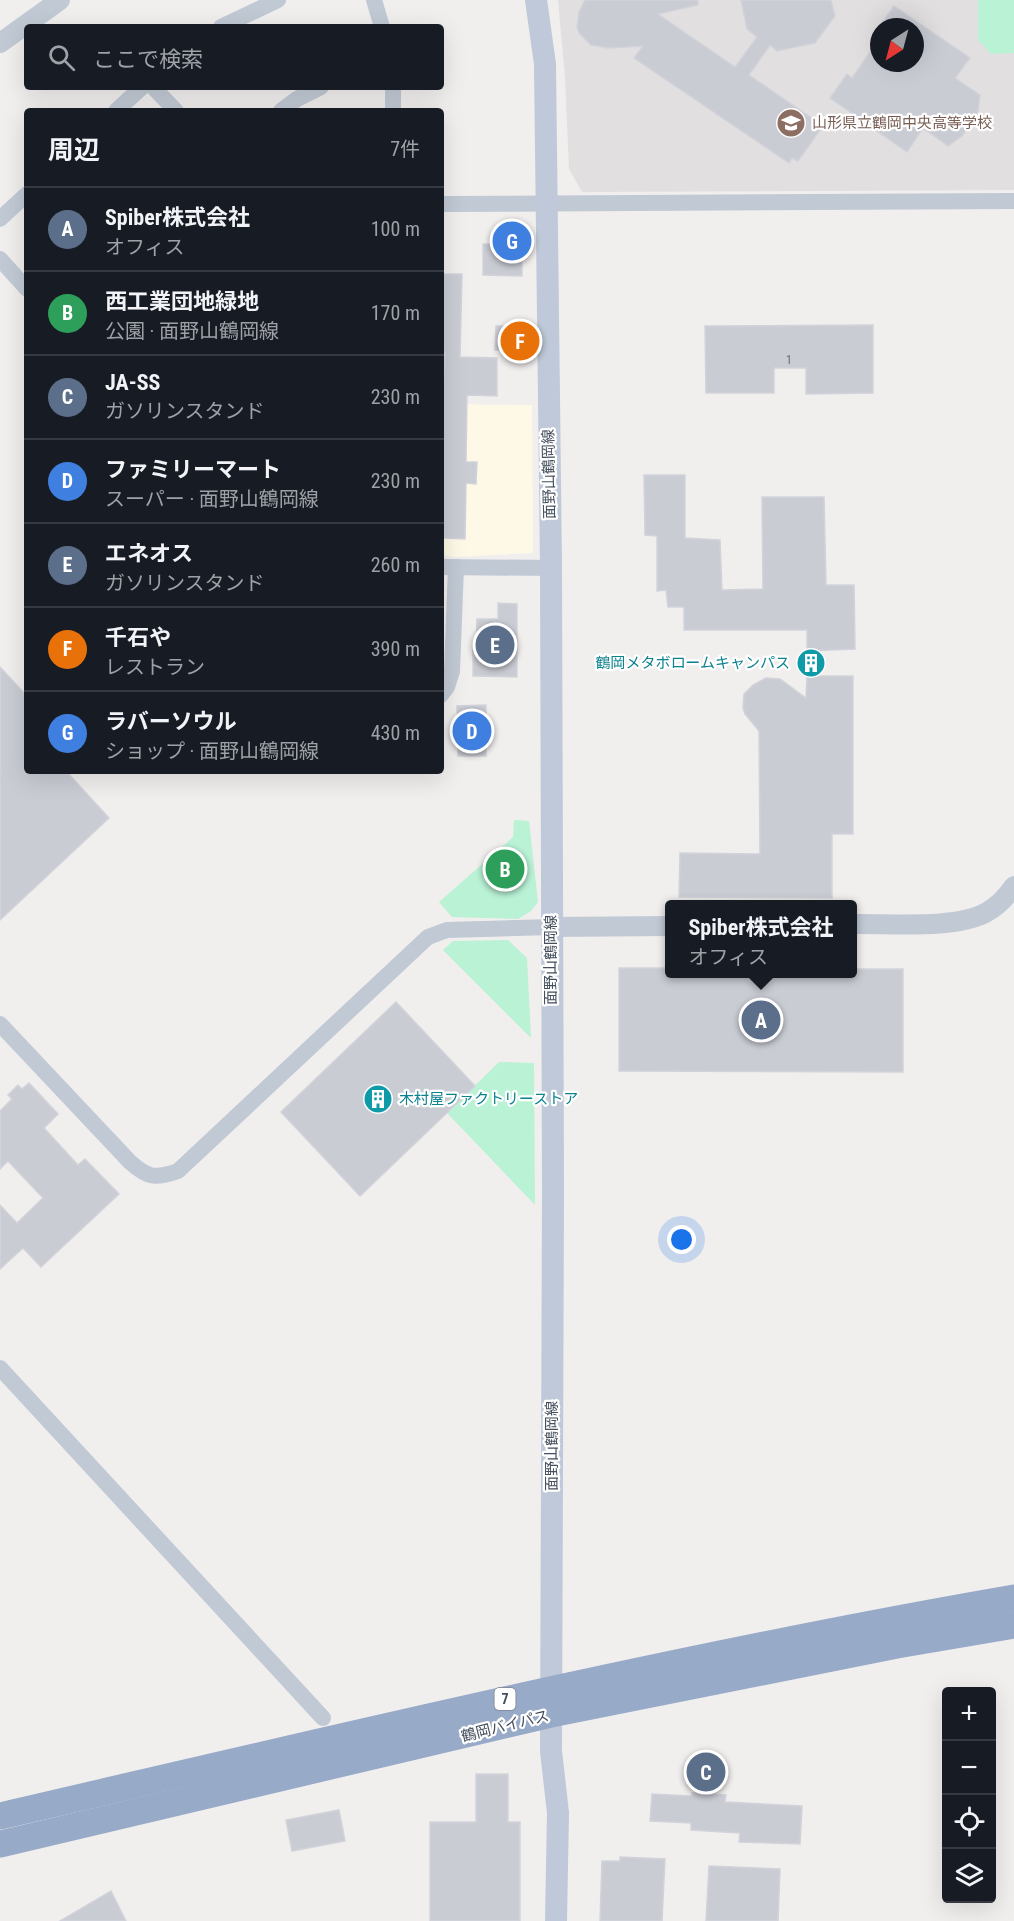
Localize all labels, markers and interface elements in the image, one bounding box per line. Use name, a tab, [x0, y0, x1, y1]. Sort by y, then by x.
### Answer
north arrow	[870, 18, 924, 72]
search box	[24, 24, 444, 90]
icon: search	[45, 41, 78, 74]
text: ここで検索	[93, 47, 203, 72]
school or university icon: 山形県立鶴岡中央高等学校	[775, 107, 807, 139]
place label: 山形県立鶴岡中央高等学校	[812, 114, 992, 132]
text: 周辺	[48, 135, 100, 165]
text: 7件	[390, 137, 420, 161]
text: Spiber株式会社	[105, 205, 250, 230]
text: A	[62, 217, 73, 241]
text: 100 m	[371, 217, 420, 241]
pin: G	[492, 218, 532, 264]
text: オフィス	[105, 235, 185, 259]
text: 西工業団地緑地	[105, 289, 259, 314]
text: B	[62, 301, 73, 325]
text: 170 m	[371, 301, 420, 325]
pin: F	[500, 318, 540, 364]
text: 公園 · 面野山鶴岡線	[105, 319, 279, 343]
house number: 1	[786, 353, 792, 367]
text: JA-SS	[105, 370, 160, 395]
text: C	[62, 385, 73, 409]
text: 230 m	[371, 385, 420, 409]
text: ガソリンスタンド	[105, 399, 265, 423]
street label: 面野山鶴岡線	[539, 429, 559, 519]
text: ファミリーマート	[105, 457, 281, 482]
text: D	[62, 469, 73, 493]
text: 230 m	[371, 469, 420, 493]
text: スーパー · 面野山鶴岡線	[105, 487, 319, 511]
text: エネオス	[105, 541, 193, 566]
text: E	[63, 553, 72, 577]
text: 260 m	[371, 553, 420, 577]
text: ガソリンスタンド	[105, 571, 265, 595]
pin: E	[476, 622, 514, 668]
text: 千石や	[105, 625, 171, 650]
text: F	[63, 637, 72, 661]
text: 390 m	[371, 637, 420, 661]
building icon: 鶴岡メタボロームキャンパス	[795, 647, 827, 679]
place label: 鶴岡メタボロームキャンパス	[595, 654, 790, 672]
text: レストラン	[105, 655, 205, 679]
pin: D	[452, 708, 492, 754]
text: ラバーソウル	[105, 709, 237, 734]
text: G	[62, 721, 73, 745]
text: 430 m	[371, 721, 420, 745]
text: ショップ · 面野山鶴岡線	[105, 739, 319, 763]
pin: B	[486, 846, 524, 892]
popup	[665, 900, 857, 978]
street label: 面野山鶴岡線	[542, 915, 560, 1005]
text: Spiber株式会社	[688, 915, 834, 940]
text: オフィス	[688, 945, 768, 969]
pin: A	[742, 998, 780, 1042]
building icon: 木村屋ファクトリーストア	[362, 1083, 394, 1115]
place label: 木村屋ファクトリーストア	[399, 1090, 578, 1108]
your location	[667, 1225, 696, 1254]
street label: 面野山鶴岡線	[543, 1401, 561, 1491]
map controls	[942, 1687, 996, 1903]
button: +	[942, 1687, 996, 1741]
road number: 7	[494, 1688, 516, 1710]
street label: 鶴岡バイパス	[459, 1706, 551, 1746]
button: −	[942, 1741, 996, 1795]
pin: C	[686, 1750, 726, 1794]
button: locate	[942, 1795, 996, 1849]
button: layers	[942, 1849, 996, 1903]

